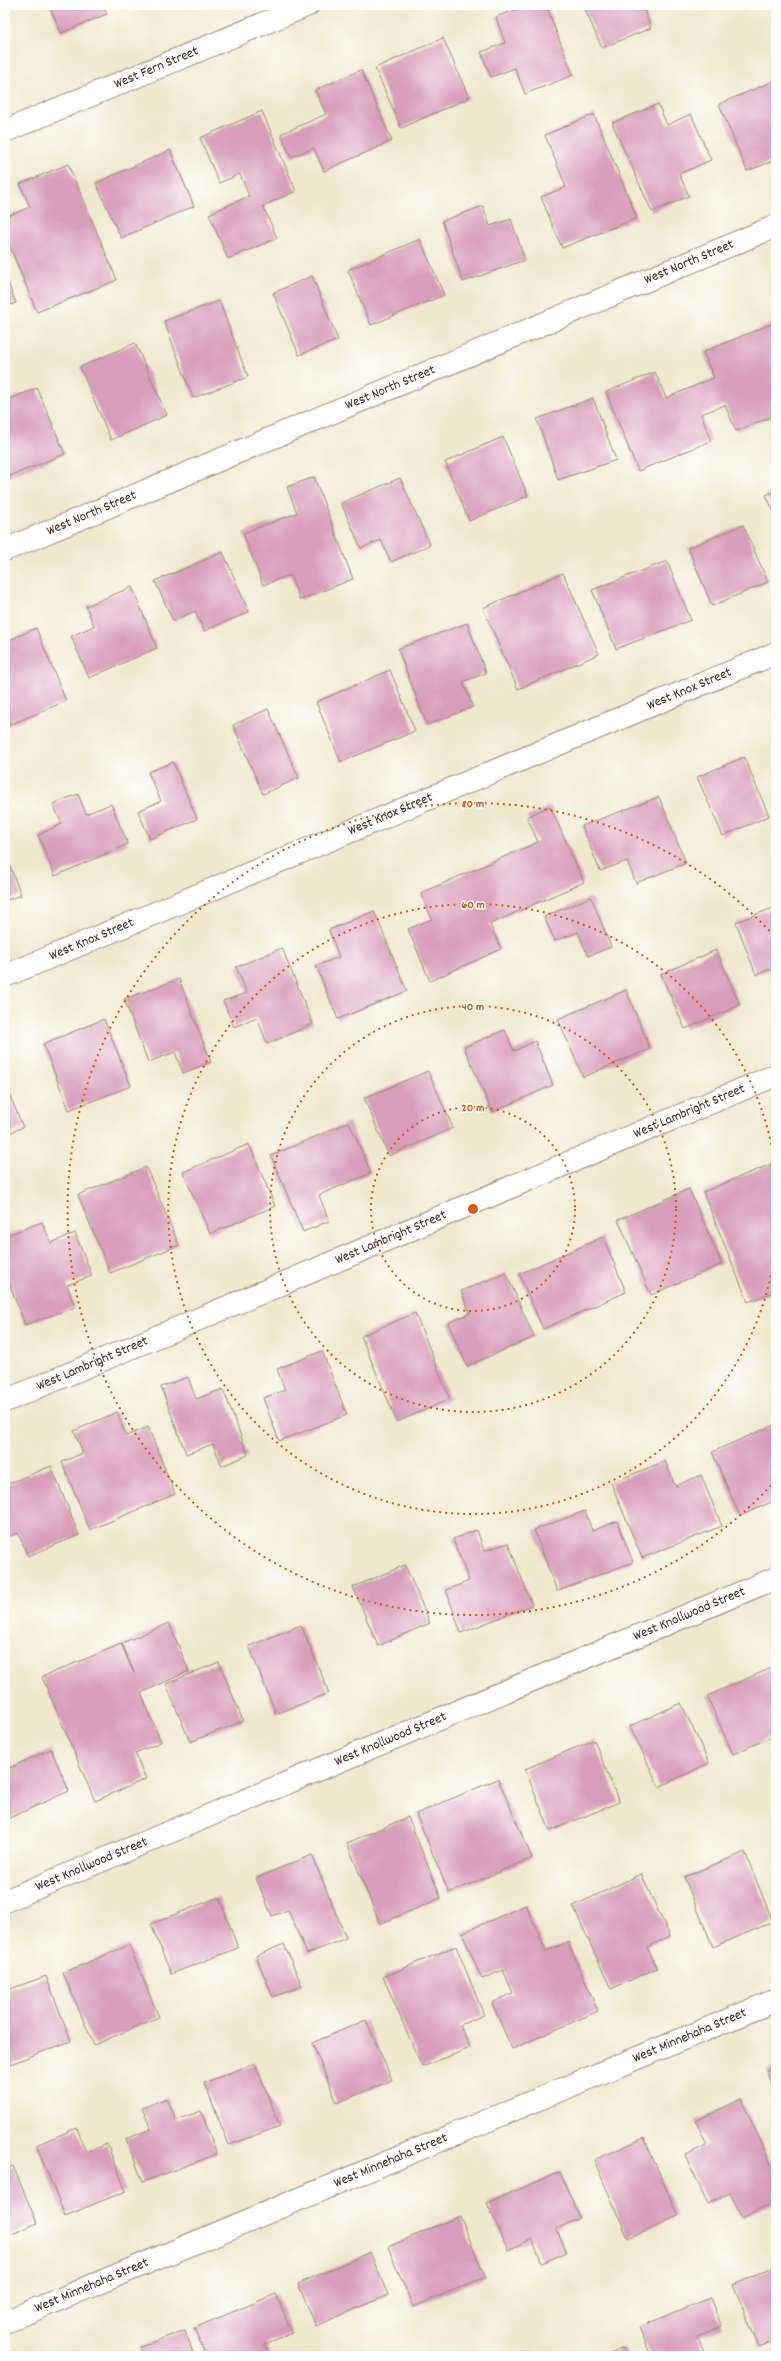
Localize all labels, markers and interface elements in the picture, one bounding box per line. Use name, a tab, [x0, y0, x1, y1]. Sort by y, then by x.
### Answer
street label: West Fern Street	[111, 42, 202, 95]
street label: West North Street	[641, 235, 737, 290]
street label: West North Street	[342, 360, 438, 416]
street label: West North Street	[44, 486, 140, 541]
street label: West Knox Street	[644, 663, 735, 716]
street label: West Knox Street	[345, 788, 436, 841]
text: 80 m	[462, 796, 484, 813]
text: 60 m	[461, 897, 485, 914]
street label: West Knox Street	[46, 913, 137, 966]
text: 40 m	[462, 999, 484, 1016]
street label: West Lambright Street	[630, 1079, 748, 1144]
text: 20 m	[462, 1100, 484, 1117]
centre of rings	[466, 1202, 480, 1216]
street label: West Lambright Street	[332, 1205, 450, 1270]
street label: West Lambright Street	[34, 1332, 151, 1396]
street label: West Knollwood Street	[630, 1582, 748, 1647]
street label: West Knollwood Street	[331, 1707, 450, 1772]
street label: West Knollwood Street	[33, 1832, 151, 1897]
street label: West Minnehaha Street	[630, 2003, 750, 2069]
street label: West Minnehaha Street	[331, 2128, 451, 2194]
street label: West Minnehaha Street	[32, 2253, 152, 2318]

